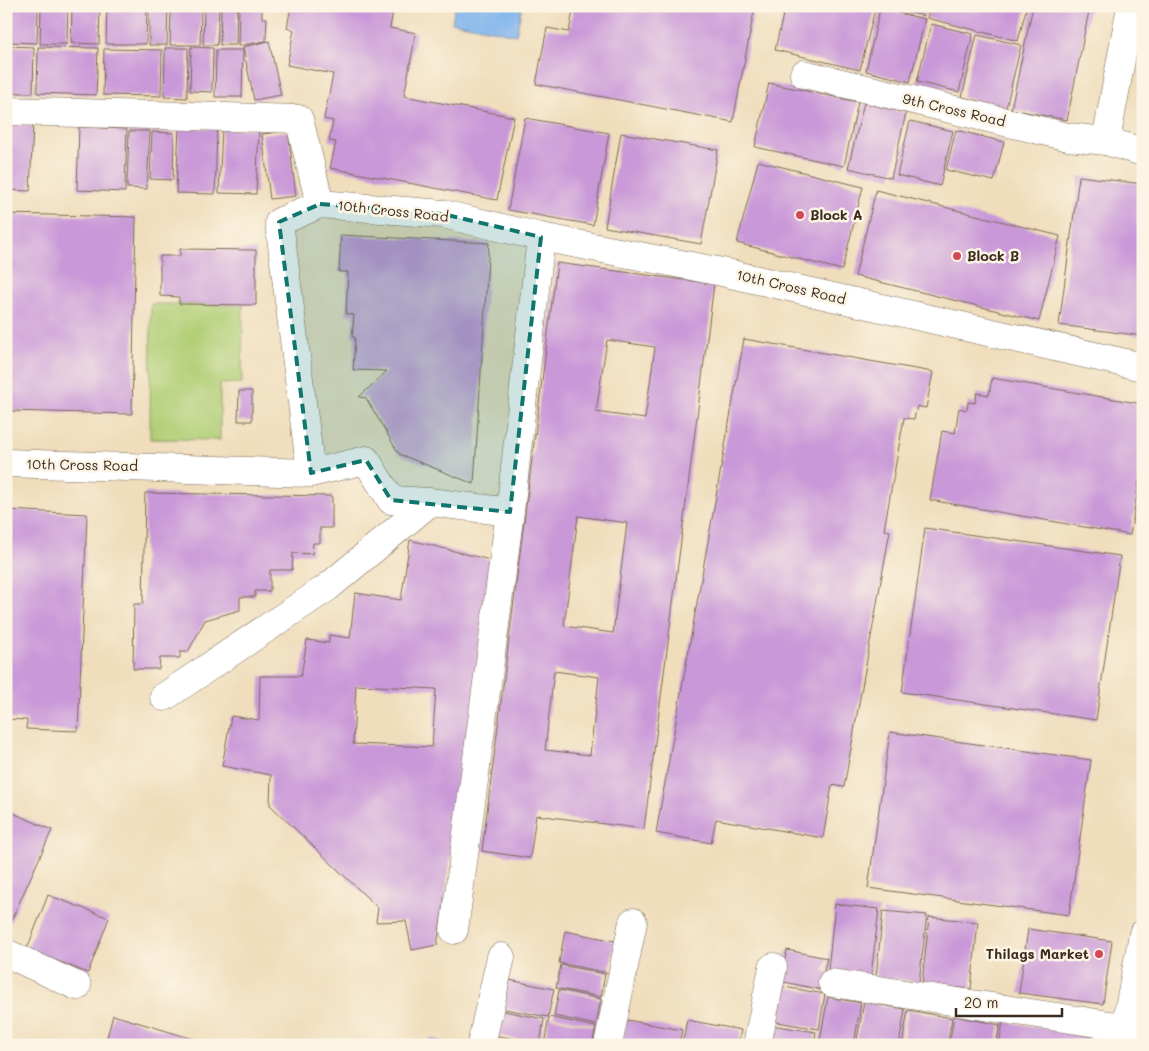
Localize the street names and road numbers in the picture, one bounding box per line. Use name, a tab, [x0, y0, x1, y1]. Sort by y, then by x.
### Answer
street label: 9th Cross Road	[901, 88, 1008, 131]
street label: 10th Cross Road	[336, 195, 450, 226]
street label: 10th Cross Road	[735, 265, 848, 308]
street label: 10th Cross Road	[26, 454, 138, 475]

